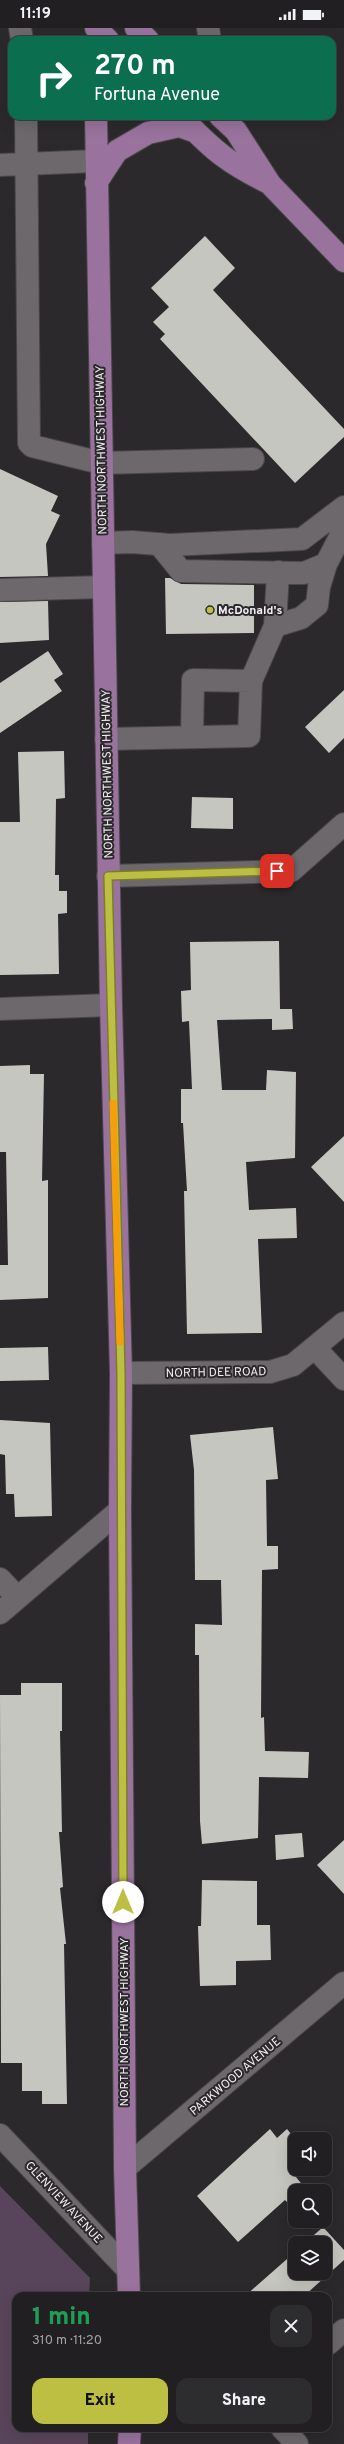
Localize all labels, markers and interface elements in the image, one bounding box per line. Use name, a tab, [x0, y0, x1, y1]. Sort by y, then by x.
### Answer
text: 11:19	[20, 5, 51, 24]
text: 270 m	[94, 49, 176, 85]
icon: right	[28, 52, 80, 104]
text: Fortuna Avenue	[94, 84, 220, 107]
street label: NORTH NORTHWEST HIGHWAY	[93, 365, 111, 535]
place label: McDonald's	[218, 603, 282, 619]
marker: McDonald's	[205, 605, 215, 615]
street label: NORTH NORTHWEST HIGHWAY	[99, 689, 117, 859]
pin	[260, 854, 294, 888]
icon: arrive	[266, 860, 288, 882]
street label: NORTH DEE ROAD	[166, 1364, 266, 1382]
position arrow	[102, 1881, 144, 1923]
street label: NORTH NORTHWEST HIGHWAY	[117, 1937, 133, 2107]
street label: PARKWOOD AVENUE	[187, 2034, 284, 2119]
map controls	[288, 2132, 332, 2280]
button: sound	[288, 2132, 332, 2176]
street label: GLENVIEW AVENUE	[21, 2158, 105, 2247]
button: search	[288, 2184, 332, 2228]
button: layers	[288, 2236, 332, 2280]
text: 1 min	[32, 2303, 91, 2333]
button: close	[270, 2305, 312, 2347]
text: 310 m · 11:20	[32, 2333, 102, 2349]
button: Exit	[32, 2378, 168, 2424]
button: Share	[176, 2378, 312, 2424]

